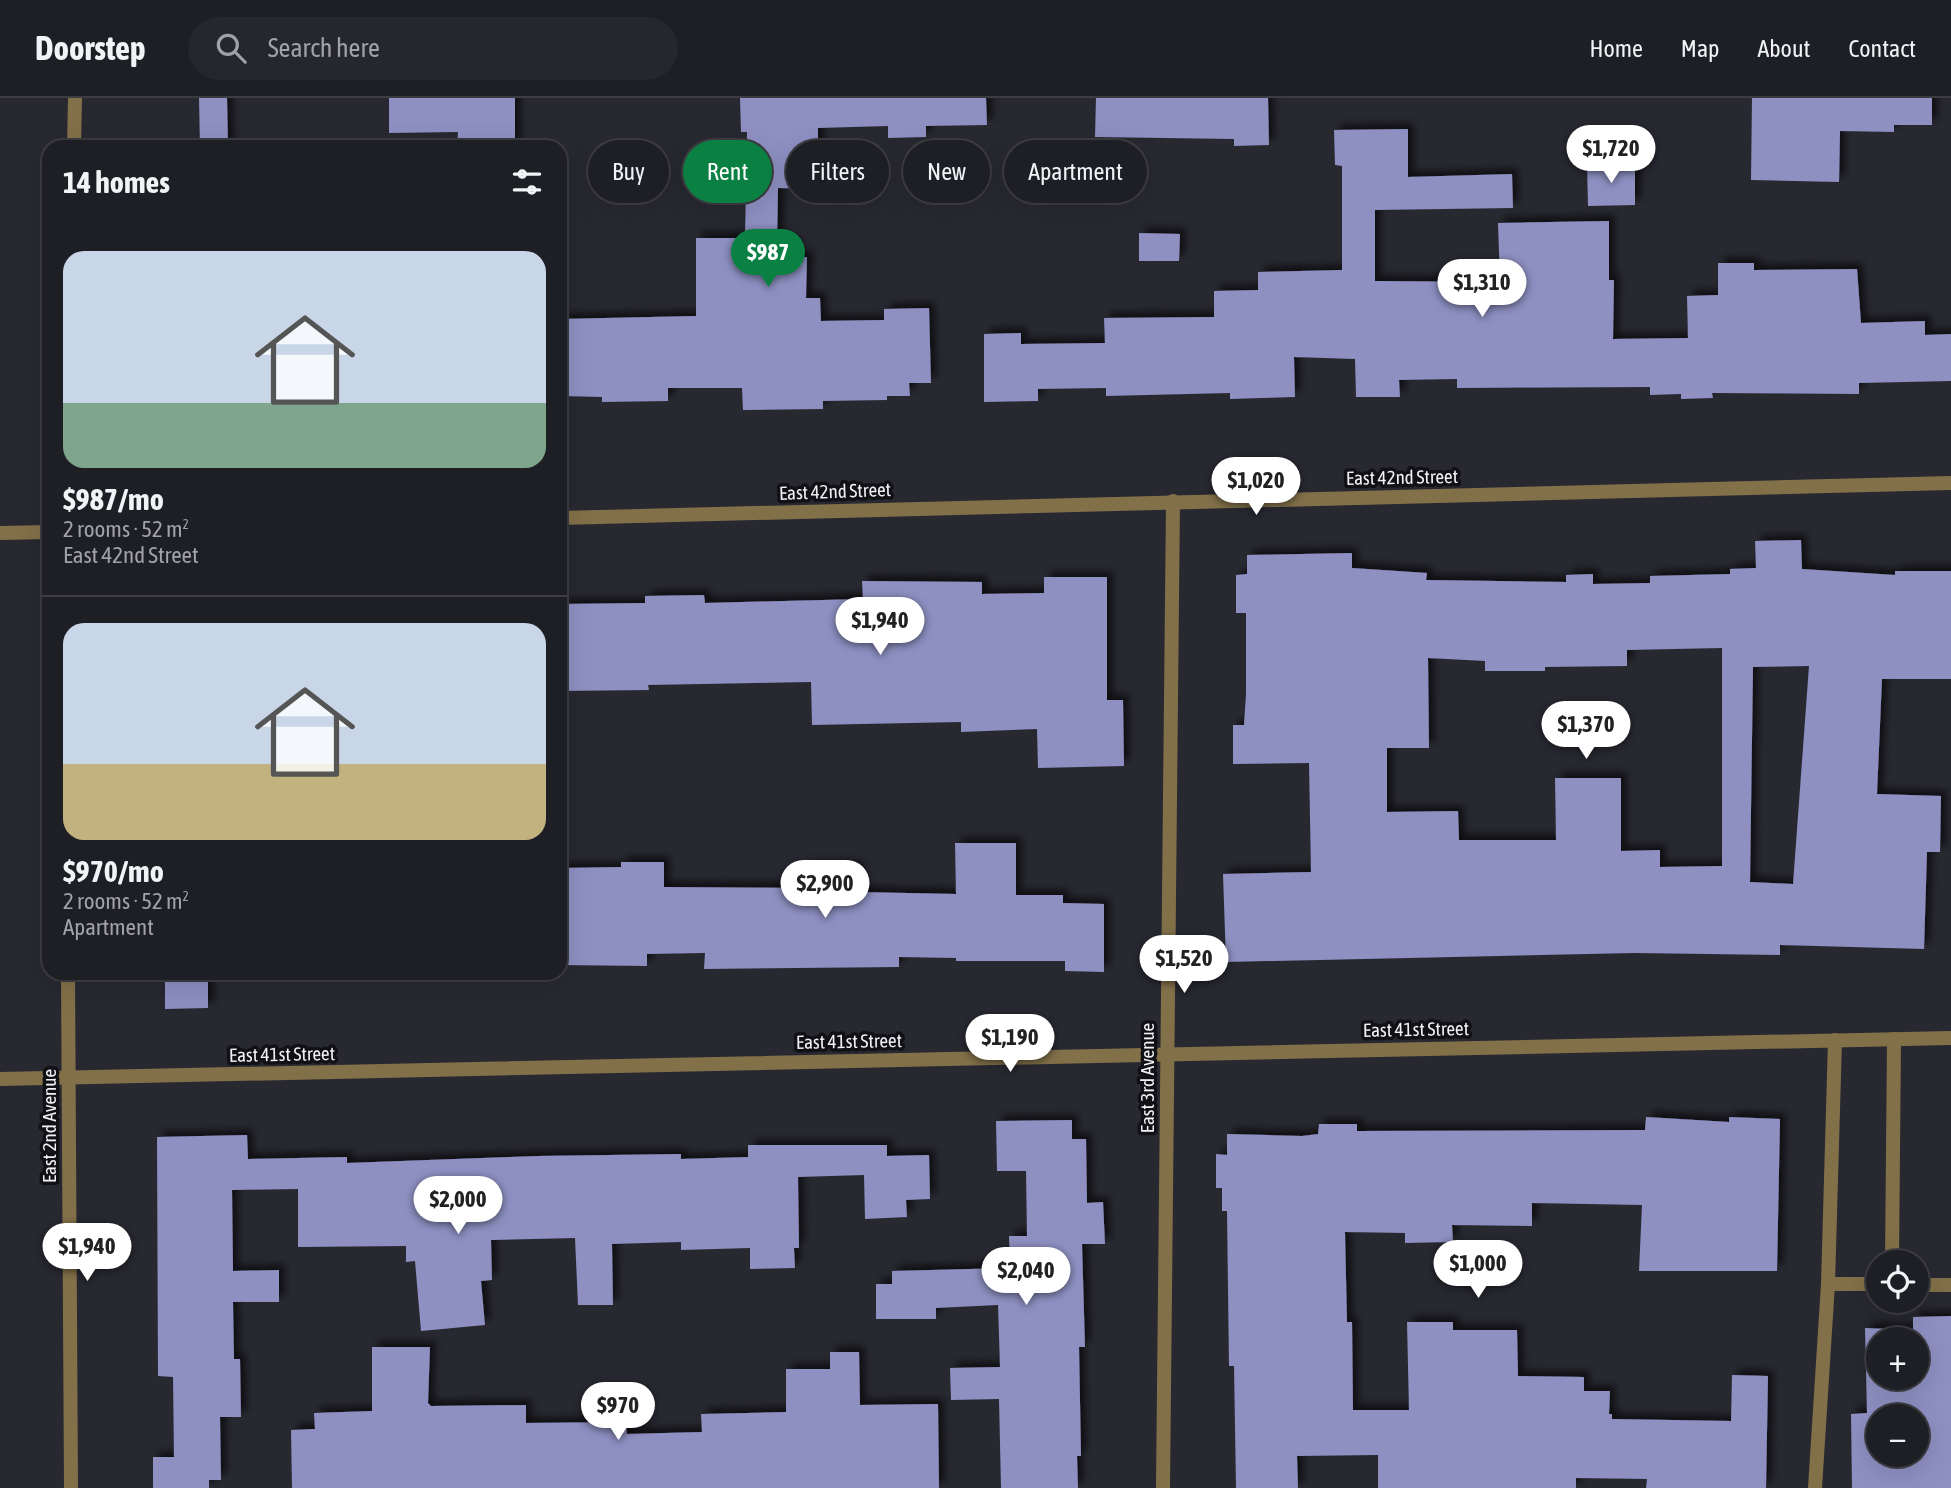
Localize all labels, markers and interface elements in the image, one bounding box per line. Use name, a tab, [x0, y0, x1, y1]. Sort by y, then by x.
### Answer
search box	[188, 17, 678, 80]
text: Doorstep	[35, 29, 146, 67]
icon: search	[212, 29, 250, 67]
text: Search here	[268, 33, 380, 63]
text: Home	[1589, 35, 1643, 62]
text: Map	[1681, 35, 1719, 62]
text: About	[1757, 35, 1810, 62]
text: Contact	[1848, 35, 1916, 62]
pin: $1,720	[1554, 126, 1668, 185]
text: $1,720	[1583, 135, 1640, 161]
chip: Buy	[588, 140, 669, 203]
chip: Rent	[683, 140, 772, 203]
chip: Filters	[786, 140, 889, 203]
chip: New	[903, 140, 990, 203]
chip: Apartment	[1004, 140, 1147, 203]
icon: filters	[508, 163, 546, 201]
text: 14 homes	[63, 165, 170, 199]
pin: $987	[727, 230, 809, 289]
text: $987	[747, 239, 789, 265]
pin: $1,310	[1425, 260, 1539, 319]
text: $1,310	[1454, 269, 1511, 295]
icon: home	[242, 297, 368, 423]
pin: $1,020	[1199, 458, 1313, 517]
street label: East 42nd Street	[1346, 465, 1458, 489]
text: $1,020	[1228, 467, 1285, 493]
street label: East 42nd Street	[779, 478, 891, 504]
text: $987/mo	[63, 482, 164, 516]
text: 2 rooms · 52 m²	[63, 516, 189, 542]
text: East 42nd Street	[63, 542, 199, 568]
pin: $1,940	[823, 598, 937, 657]
text: $1,940	[852, 607, 909, 633]
icon: home	[242, 669, 368, 795]
pin: $1,370	[1529, 702, 1643, 761]
text: $1,370	[1558, 711, 1615, 737]
text: $970/mo	[63, 854, 164, 888]
pin: $2,900	[768, 860, 882, 920]
text: $2,900	[797, 870, 854, 896]
text: 2 rooms · 52 m²	[63, 888, 189, 914]
text: Apartment	[63, 914, 154, 940]
pin: $1,520	[1127, 936, 1241, 995]
text: $1,520	[1156, 945, 1213, 971]
pin: $1,190	[953, 1014, 1067, 1074]
street label: East 41st Street	[1363, 1017, 1469, 1041]
street label: East 3rd Avenue	[1136, 1023, 1158, 1133]
text: $1,190	[982, 1024, 1039, 1050]
street label: East 41st Street	[796, 1029, 902, 1053]
street label: East 41st Street	[229, 1042, 335, 1066]
street label: East 2nd Avenue	[38, 1069, 60, 1183]
pin: $2,000	[401, 1176, 515, 1236]
text: $2,000	[430, 1186, 487, 1212]
pin: $1,940	[30, 1224, 144, 1283]
text: $1,940	[59, 1233, 116, 1259]
pin: $1,000	[1421, 1240, 1535, 1300]
pin: $2,040	[969, 1248, 1083, 1307]
text: $1,000	[1450, 1250, 1507, 1276]
map controls	[1866, 1250, 1929, 1467]
button: locate	[1866, 1250, 1929, 1313]
text: $2,040	[998, 1257, 1055, 1283]
button: +	[1866, 1327, 1929, 1390]
pin: $970	[577, 1382, 659, 1442]
text: $970	[597, 1392, 639, 1418]
button: −	[1866, 1404, 1929, 1467]

